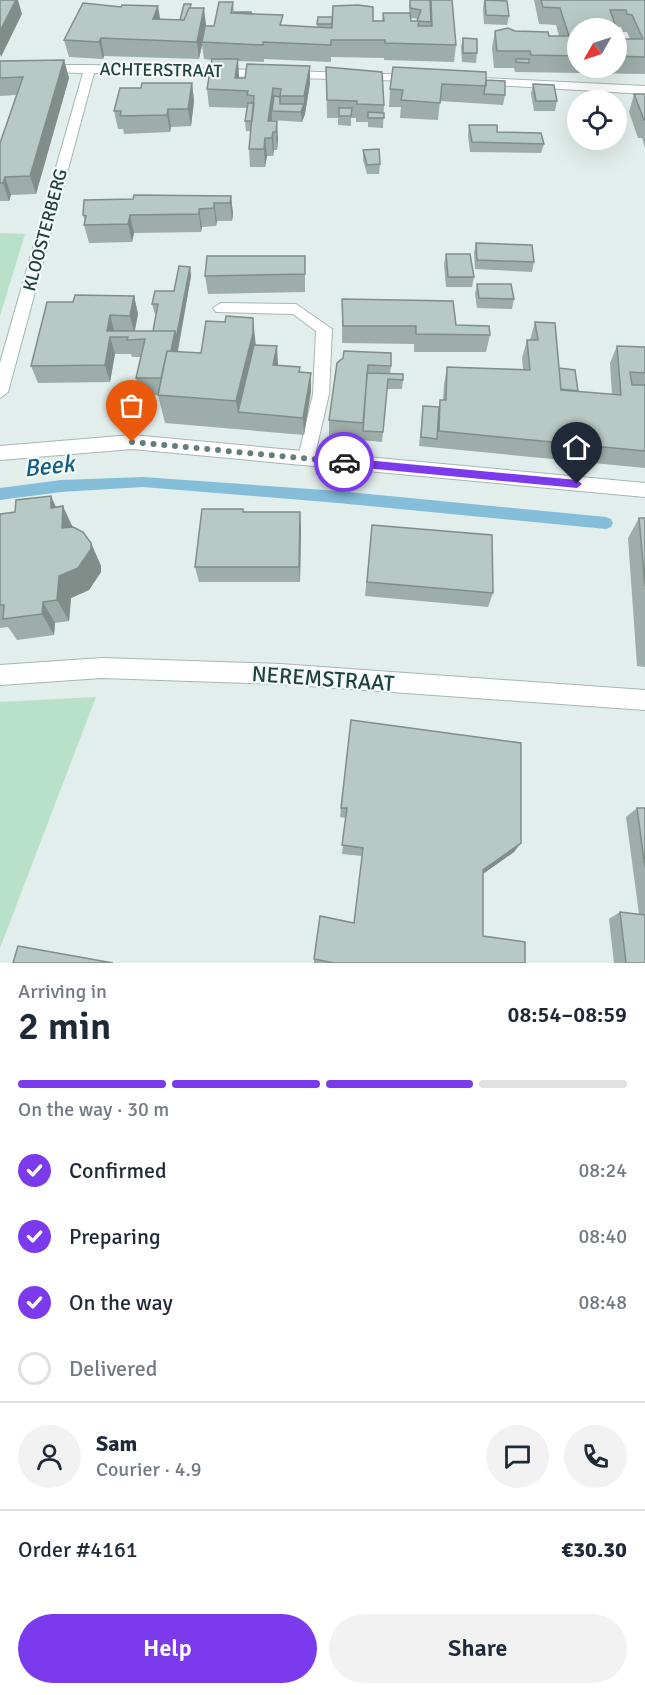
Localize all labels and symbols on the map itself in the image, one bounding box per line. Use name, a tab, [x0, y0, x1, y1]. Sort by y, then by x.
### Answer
north arrow	[567, 18, 627, 78]
street label: ACHTERSTRAAT	[100, 58, 223, 82]
street label: KLOOSTERBERG	[18, 166, 72, 294]
pin	[106, 380, 157, 442]
pin	[551, 422, 602, 484]
courier	[314, 432, 374, 492]
water label: Beek	[22, 448, 78, 484]
street label: NEREMSTRAAT	[251, 660, 395, 697]

